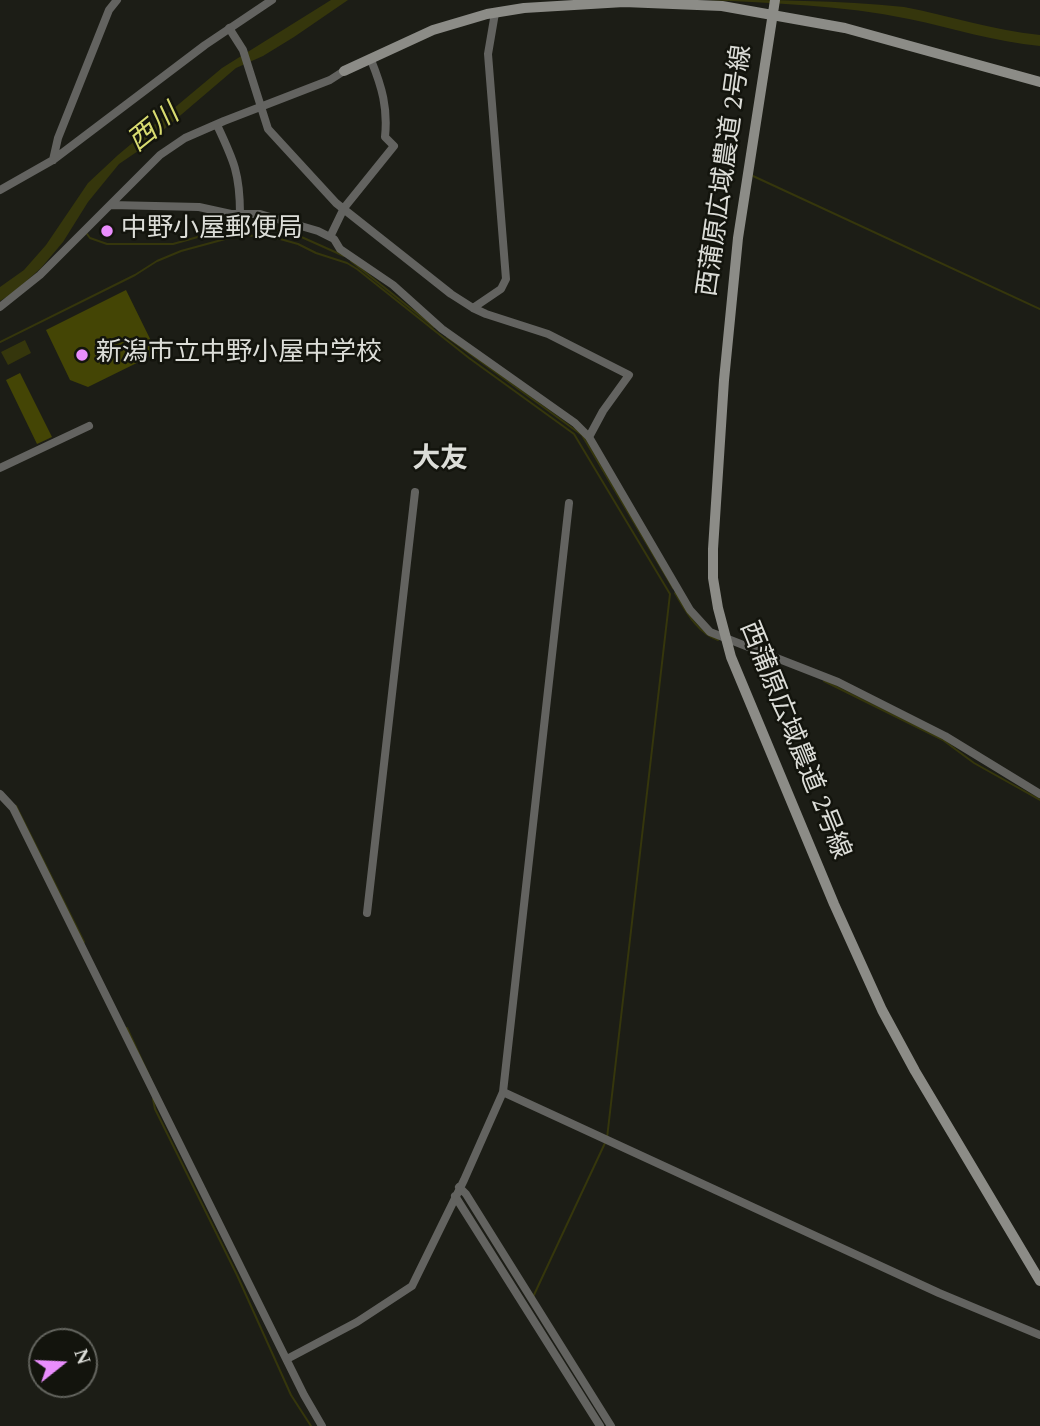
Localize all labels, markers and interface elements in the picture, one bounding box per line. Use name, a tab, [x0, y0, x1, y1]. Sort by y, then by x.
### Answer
street label: 西蒲原広域農道 2号線	[694, 43, 760, 299]
water label: 西川	[123, 99, 187, 161]
place label: 中野小屋郵便局	[121, 215, 303, 247]
marker: 中野小屋郵便局	[99, 223, 115, 239]
place label: 新潟市立中野小屋中学校	[96, 339, 382, 371]
marker: 新潟市立中野小屋中学校	[74, 347, 90, 363]
district label: 大友	[412, 445, 468, 479]
street label: 西蒲原広域農道 2号線	[731, 618, 855, 864]
north arrow	[28, 1328, 98, 1398]
text: N	[65, 1345, 98, 1369]

